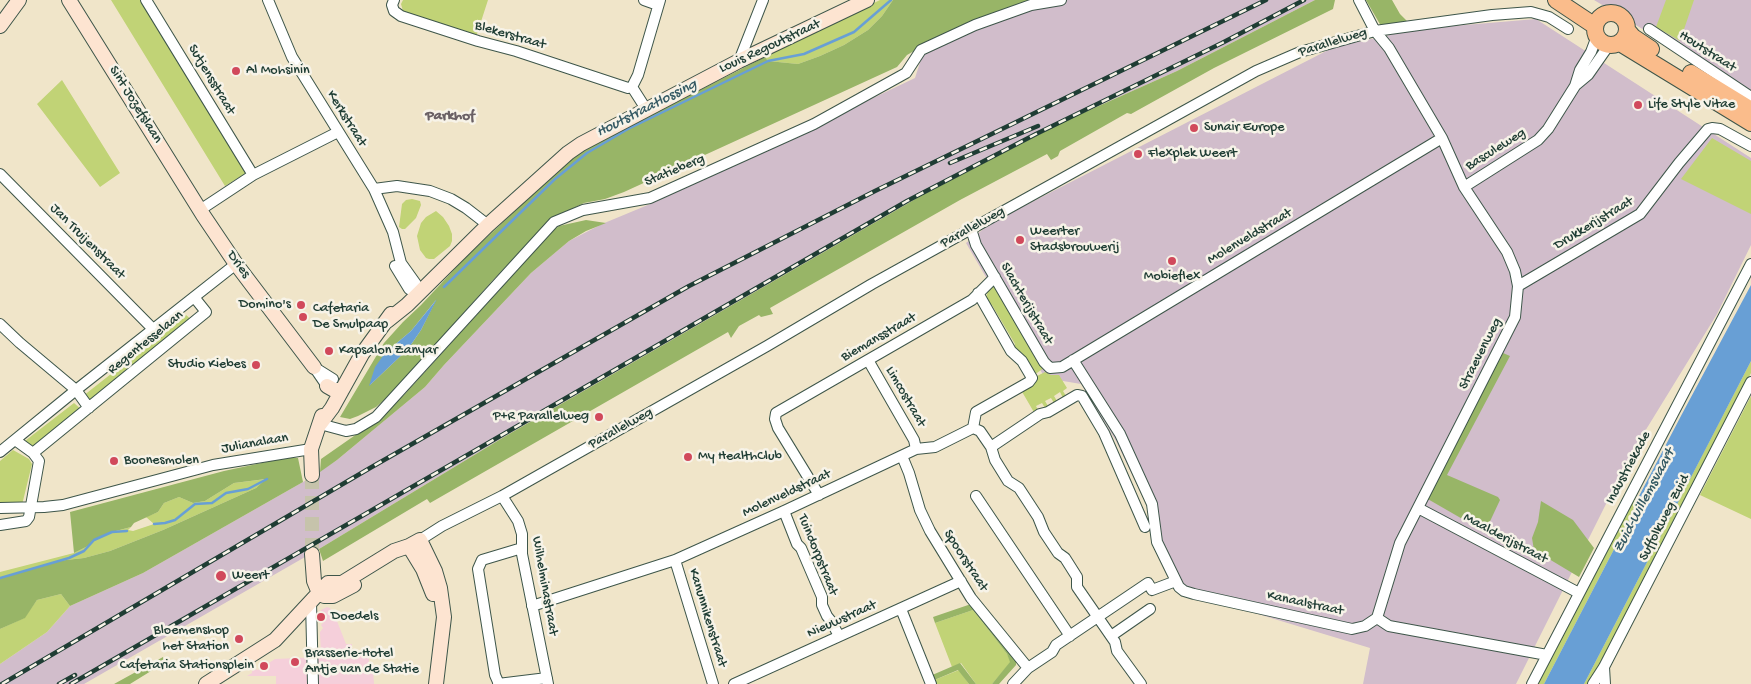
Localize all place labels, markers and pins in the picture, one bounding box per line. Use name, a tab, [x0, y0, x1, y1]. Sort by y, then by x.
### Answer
place label: Al Mohsinin	[246, 63, 310, 79]
marker: Al Mohsinin	[230, 65, 242, 77]
place label: Life Style Vitae	[1648, 97, 1735, 113]
marker: Life Style Vitae	[1632, 99, 1644, 111]
place label: Sunair Europe	[1204, 120, 1284, 136]
marker: Sunair Europe	[1188, 122, 1200, 134]
place label: Flexplek Weert	[1148, 146, 1237, 162]
marker: Flexplek Weert	[1132, 148, 1144, 160]
place label: Weerter Stadsbrouwerij	[1030, 224, 1120, 256]
marker: Weerter Stadsbrouwerij	[1014, 234, 1026, 246]
marker: Mobieflex	[1166, 255, 1178, 267]
place label: Mobieflex	[1144, 269, 1200, 285]
place label: Domino's	[239, 297, 291, 313]
marker: Domino's	[295, 299, 307, 311]
place label: Cafetaria De Smulpaap	[313, 301, 388, 334]
marker: Cafetaria De Smulpaap	[297, 311, 309, 323]
place label: Kapsalon Zanyar	[339, 343, 438, 359]
marker: Kapsalon Zanyar	[323, 345, 335, 357]
place label: Studio Kiebes	[168, 357, 246, 373]
marker: Studio Kiebes	[250, 359, 262, 371]
place label: P+R Parallelweg	[493, 409, 589, 425]
marker: P+R Parallelweg	[593, 411, 605, 423]
place label: My HealthClub	[698, 449, 782, 465]
marker: My HealthClub	[682, 451, 694, 463]
place label: Boonesmolen	[124, 453, 199, 469]
marker: Boonesmolen	[108, 455, 120, 467]
place label: Weert	[232, 568, 269, 584]
marker: Weert	[214, 569, 228, 583]
place label: Doedels	[331, 609, 378, 625]
marker: Doedels	[315, 611, 327, 623]
place label: Bloemenshop het Station	[154, 623, 229, 656]
marker: Bloemenshop het Station	[233, 633, 245, 645]
place label: Brasserie-Hotel Antje van de Statie	[305, 646, 419, 679]
marker: Brasserie-Hotel Antje van de Statie	[289, 656, 301, 668]
place label: Cafetaria Stationsplein	[120, 658, 254, 674]
marker: Cafetaria Stationsplein	[258, 660, 270, 672]

